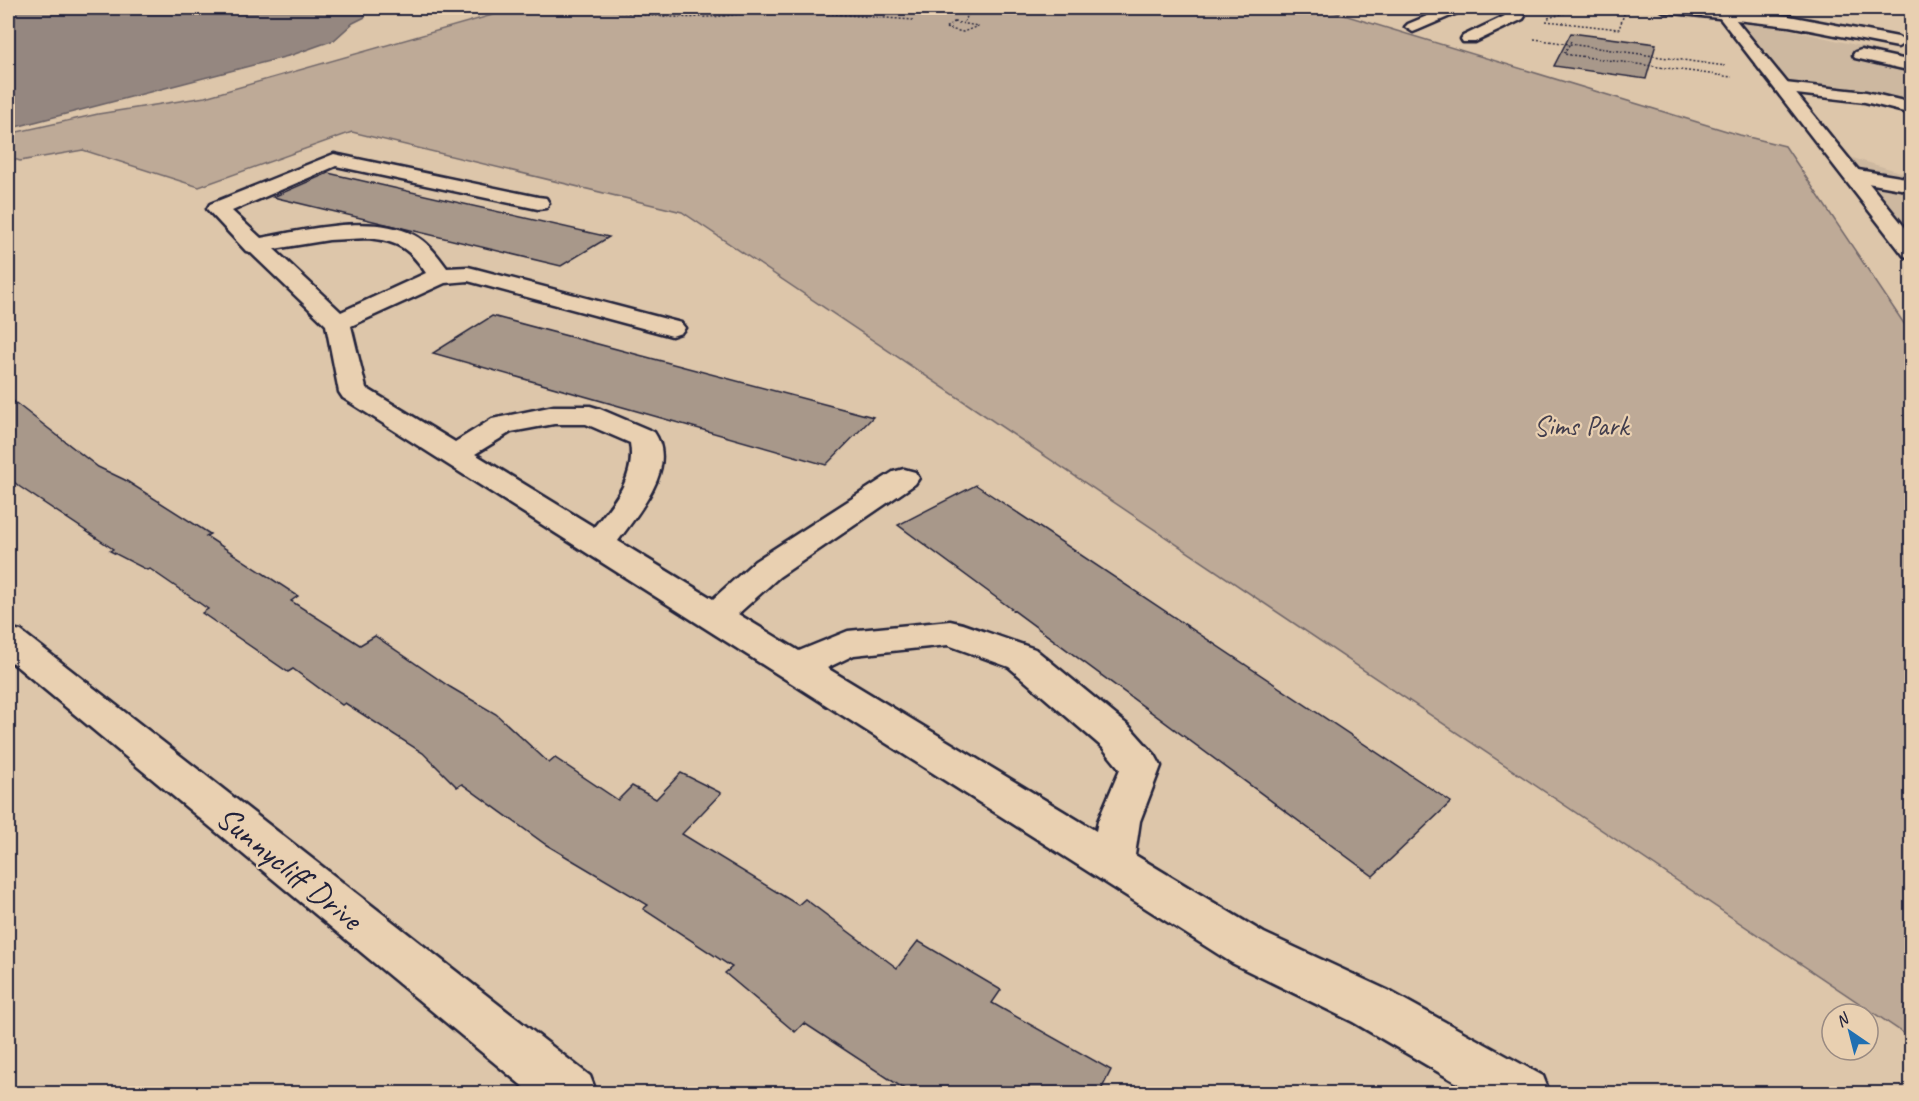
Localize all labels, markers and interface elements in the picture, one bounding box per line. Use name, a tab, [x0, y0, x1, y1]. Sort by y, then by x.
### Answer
park label: Sims Park	[1534, 408, 1631, 443]
street label: Sunnycliff Drive	[208, 796, 372, 941]
north arrow	[1820, 1002, 1880, 1062]
text: N	[1832, 1008, 1854, 1032]

